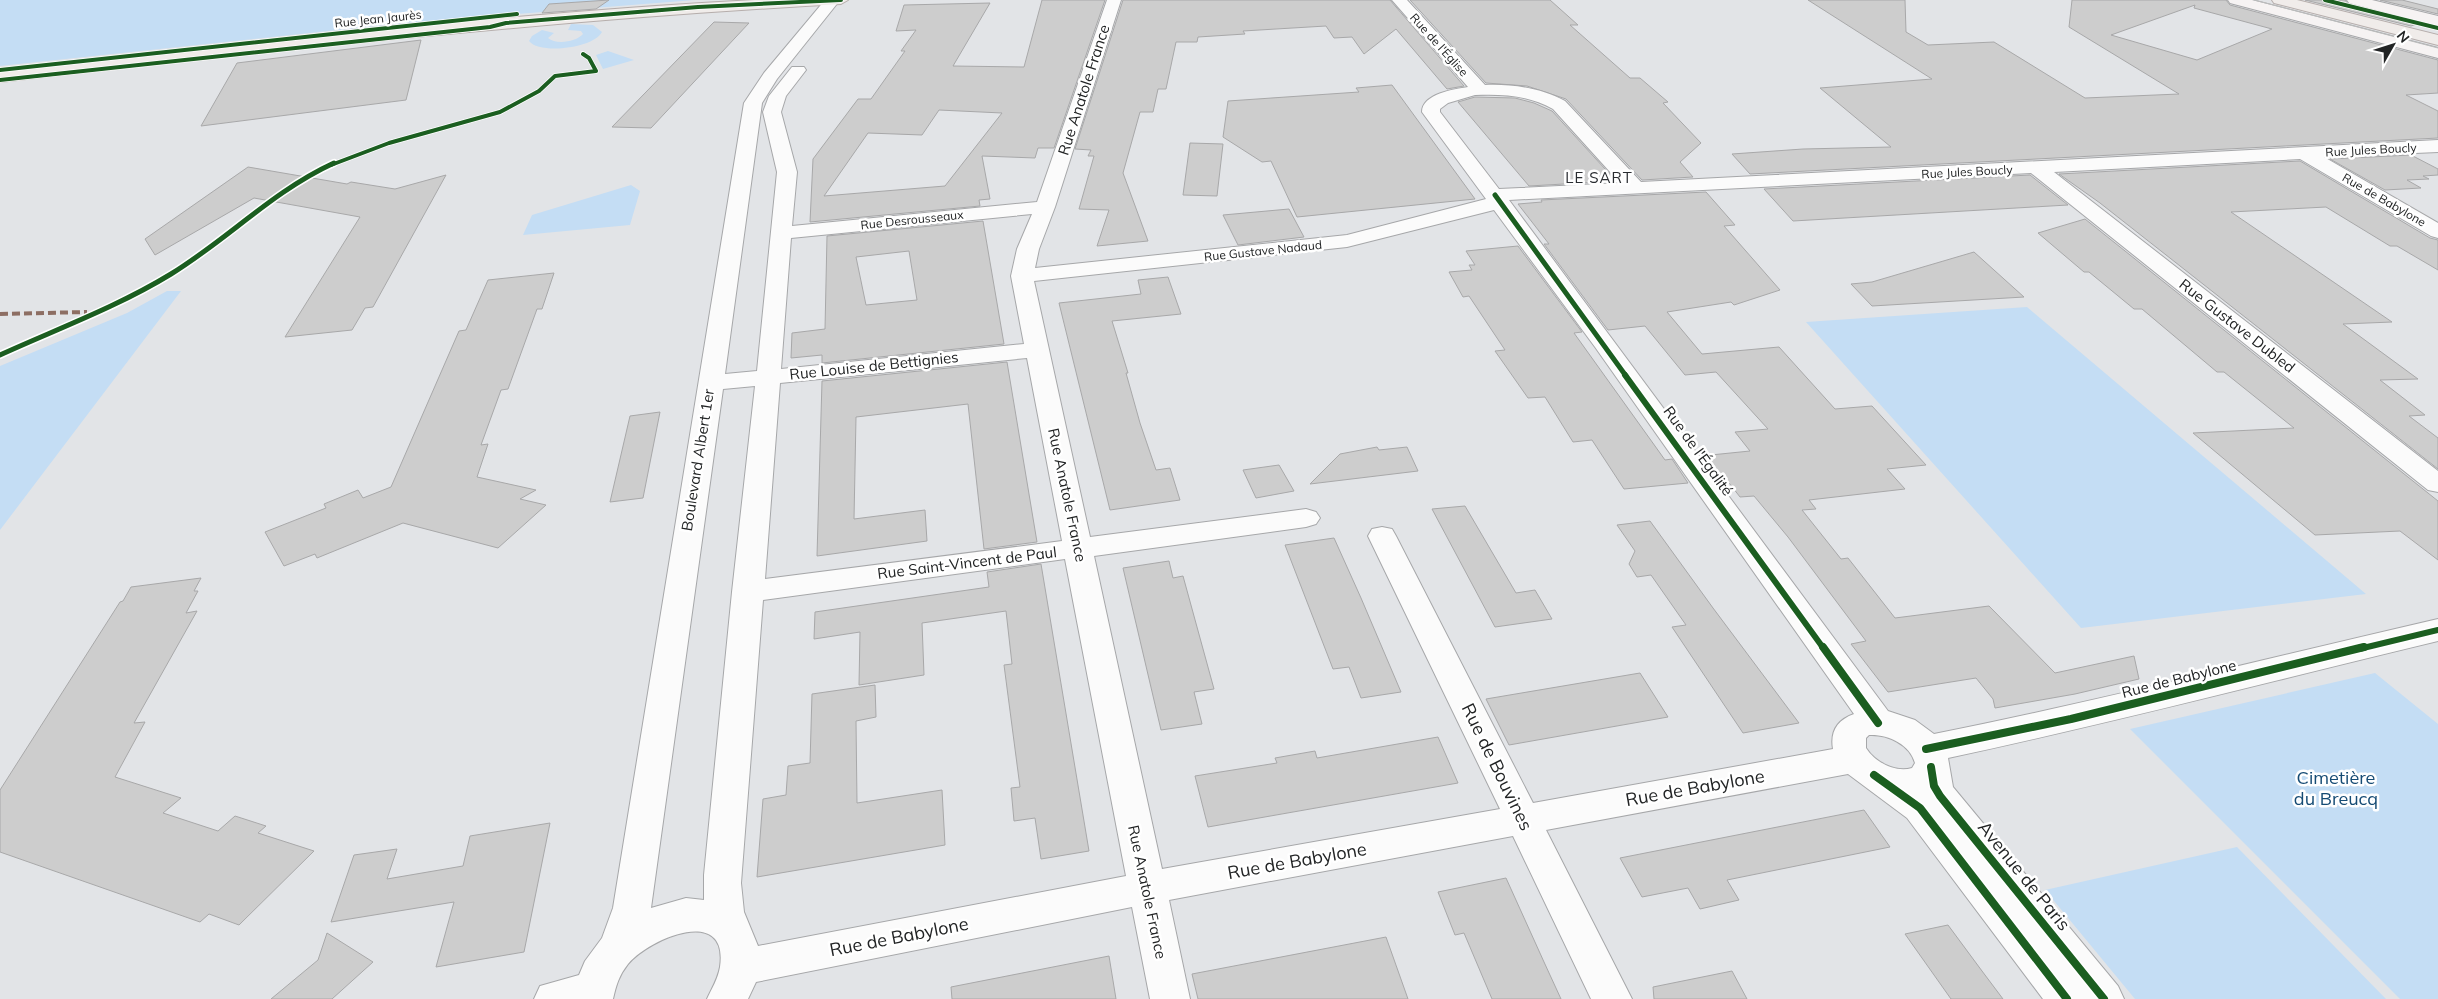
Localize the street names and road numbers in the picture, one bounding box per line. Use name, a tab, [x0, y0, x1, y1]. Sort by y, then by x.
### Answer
street label: Rue Jean Jaurès	[334, 6, 422, 31]
street label: Rue de l'Église	[1407, 10, 1472, 79]
street label: Rue Anatole France	[1053, 22, 1114, 158]
street label: Rue Jules Boucly	[2325, 140, 2418, 159]
street label: Rue Jules Boucly	[1921, 162, 2014, 181]
street label: Rue de Babylone	[2340, 170, 2429, 230]
street label: Rue Desrousseaux	[860, 207, 965, 232]
street label: Rue Gustave Nadaud	[1203, 237, 1323, 264]
street label: Rue Gustave Dubled	[2176, 274, 2299, 377]
street label: Rue Louise de Bettignies	[789, 347, 959, 384]
street label: Boulevard Albert 1er	[677, 387, 718, 532]
street label: Rue de l'Égalité	[1659, 402, 1737, 499]
street label: Rue Anatole France	[1044, 426, 1091, 563]
street label: Rue Saint-Vincent de Paul	[876, 542, 1058, 583]
street label: Rue de Babylone	[2120, 655, 2238, 702]
street label: Rue de Bouvines	[1457, 699, 1538, 834]
street label: Rue de Babylone	[1624, 764, 1766, 811]
street label: Avenue de Paris	[1973, 816, 2076, 935]
street label: Rue Anatole France	[1124, 823, 1171, 960]
street label: Rue de Babylone	[1226, 837, 1368, 884]
street label: Rue de Babylone	[828, 912, 970, 961]

